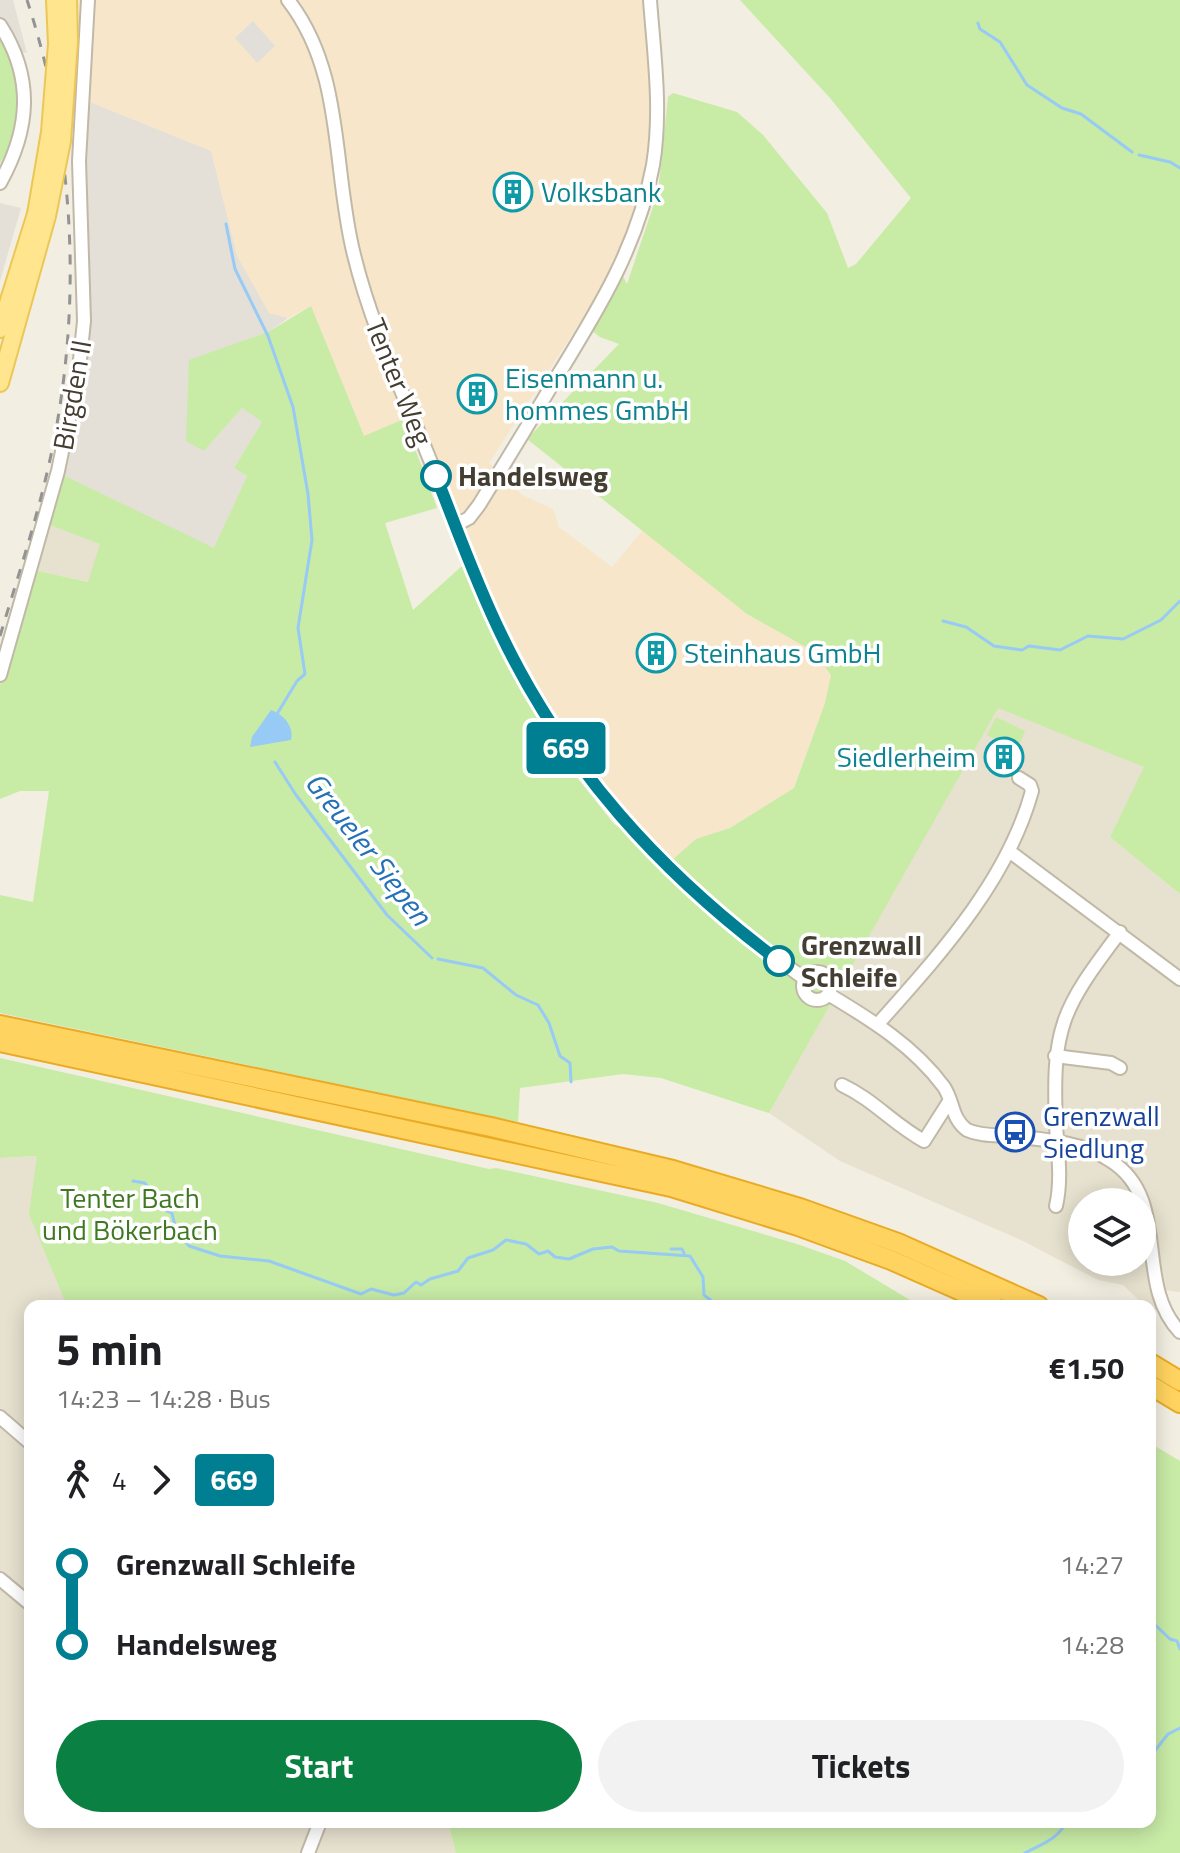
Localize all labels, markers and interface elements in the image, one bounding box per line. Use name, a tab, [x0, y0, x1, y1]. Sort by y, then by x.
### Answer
place label: Volksbank	[541, 170, 661, 213]
building icon: Volksbank	[492, 171, 534, 213]
street label: Tenter Weg	[354, 312, 444, 452]
street label: Birgden II	[41, 336, 102, 453]
place label: Eisenmann u. hommes GmbH	[505, 356, 689, 431]
building icon: Eisenmann u. hommes GmbH	[456, 373, 498, 415]
place label: Handelsweg	[458, 454, 608, 497]
marker: Handelsweg	[421, 461, 451, 491]
place label: Steinhaus GmbH	[684, 631, 881, 674]
building icon: Steinhaus GmbH	[635, 632, 677, 674]
line badge: 669	[520, 722, 612, 774]
text: 669	[542, 726, 590, 769]
place label: Siedlerheim	[837, 735, 976, 778]
building icon: Siedlerheim	[983, 736, 1025, 778]
water label: Greueler Siepen	[294, 762, 444, 936]
place label: Grenzwall Schleife	[801, 923, 922, 998]
marker: Grenzwall Schleife	[764, 946, 794, 976]
place label: Grenzwall Siedlung	[1043, 1094, 1160, 1169]
bus stop icon: Grenzwall Siedlung	[994, 1111, 1036, 1153]
park label: Tenter Bach und Bökerbach	[42, 1176, 218, 1251]
map controls	[1068, 1188, 1156, 1276]
button: layers	[1068, 1188, 1156, 1276]
text: 5 min	[56, 1315, 163, 1382]
text: €1.50	[1049, 1345, 1124, 1391]
text: 14:23 – 14:28 · Bus	[56, 1379, 271, 1418]
icon: walk	[56, 1458, 100, 1502]
icon: forward	[139, 1458, 183, 1502]
text: 669	[211, 1458, 258, 1501]
text: 4	[112, 1461, 127, 1500]
text: Grenzwall Schleife	[116, 1541, 356, 1587]
text: 14:27	[1060, 1545, 1124, 1584]
text: Handelsweg	[116, 1621, 277, 1667]
text: 14:28	[1060, 1625, 1124, 1664]
button: Start	[56, 1720, 582, 1812]
button: Tickets	[598, 1720, 1124, 1812]

